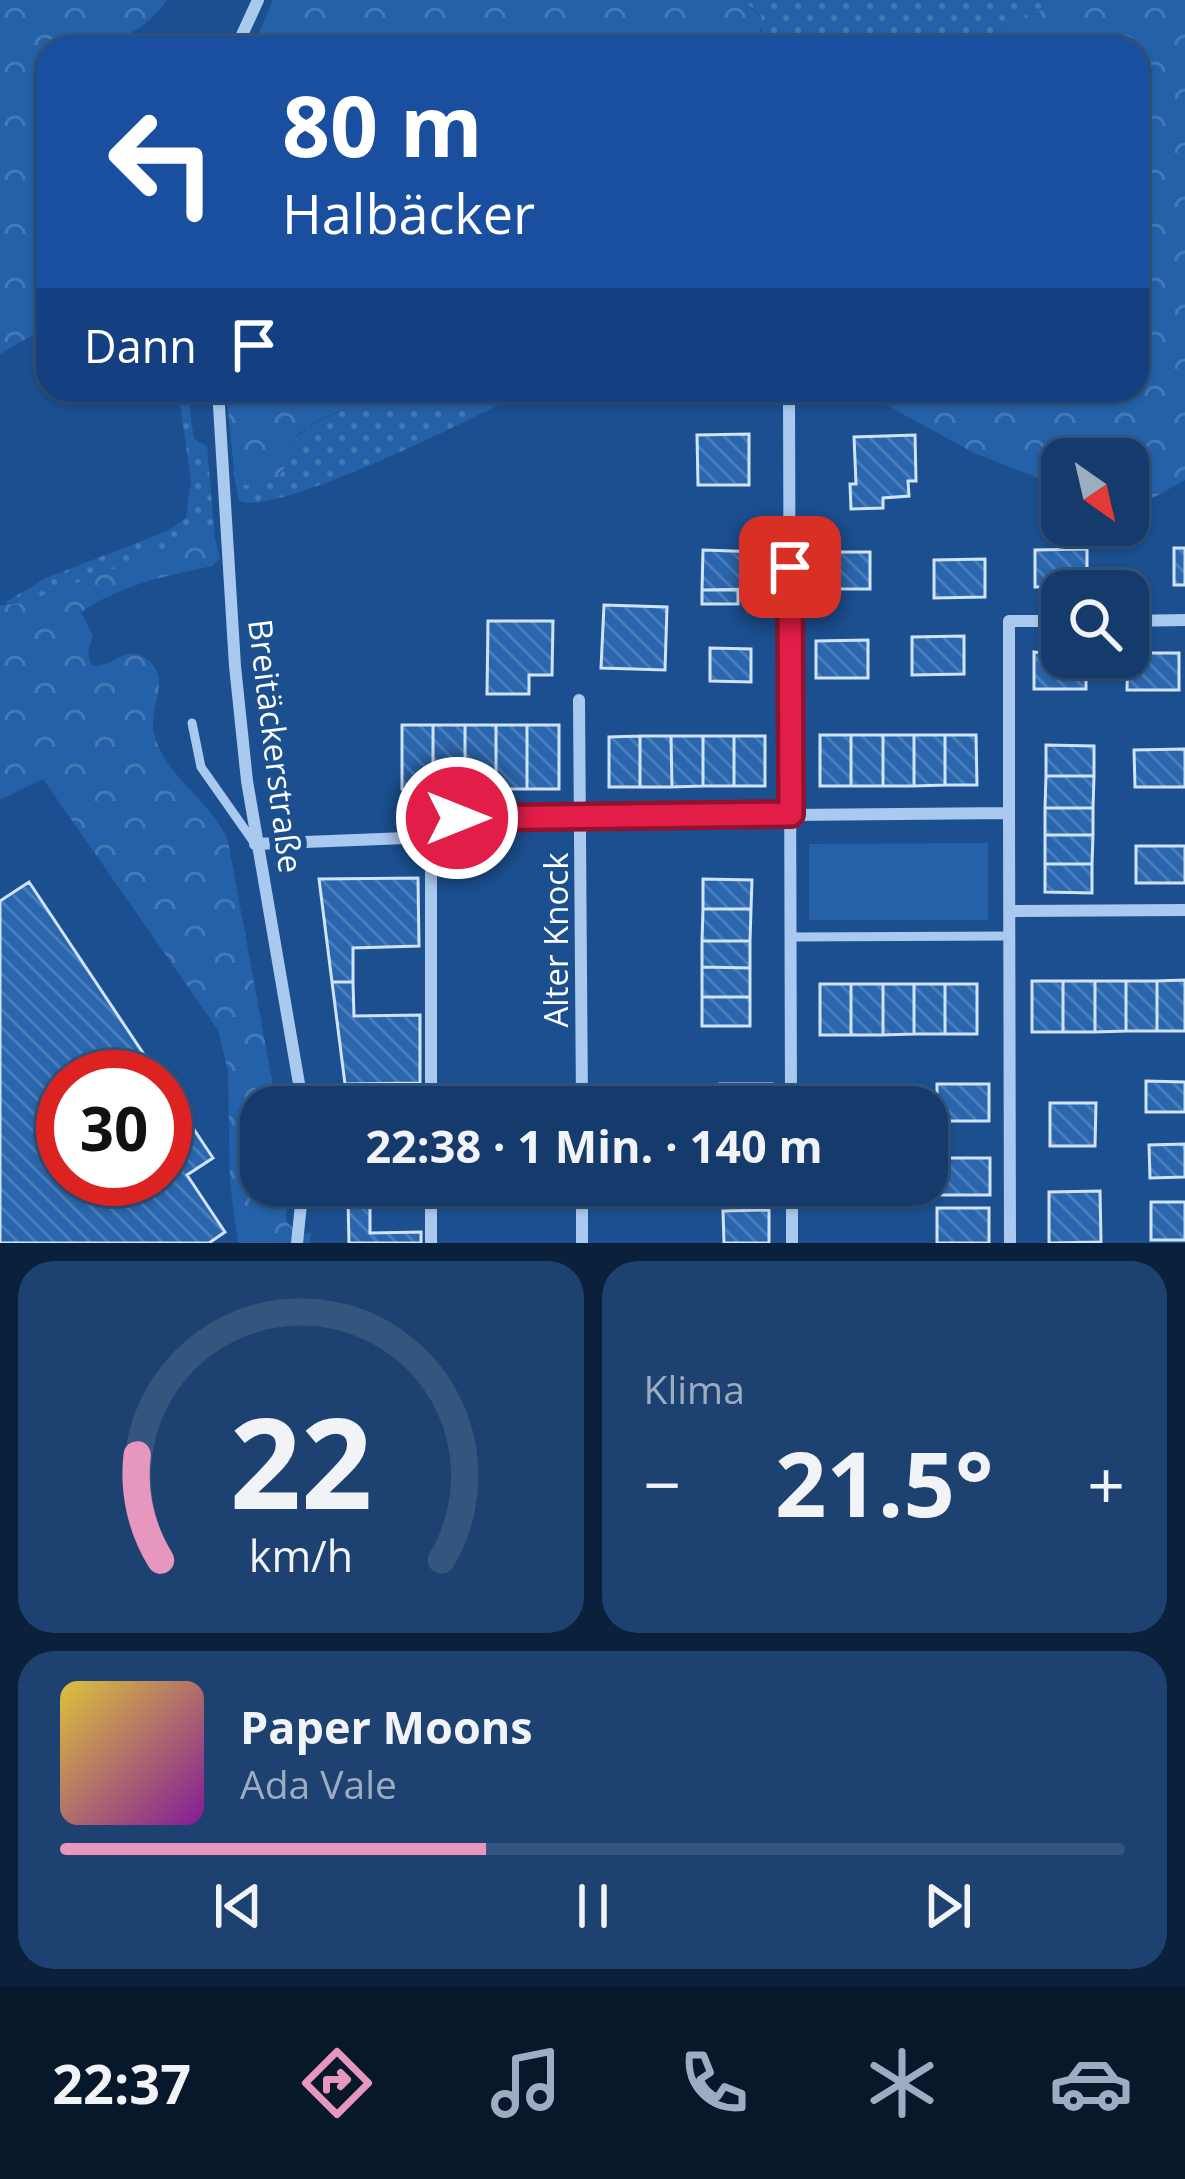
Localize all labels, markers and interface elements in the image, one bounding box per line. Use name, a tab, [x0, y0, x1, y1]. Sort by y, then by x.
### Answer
text: 80 m	[282, 67, 482, 182]
icon: left	[84, 84, 240, 240]
text: Halbäcker	[282, 176, 535, 250]
icon: arrive	[221, 312, 287, 378]
text: Dann	[84, 315, 197, 376]
north arrow	[1041, 438, 1149, 546]
map controls	[1041, 438, 1149, 678]
pin	[739, 516, 841, 618]
icon: arrive	[757, 534, 823, 600]
button: search	[1041, 570, 1149, 678]
street label: Breitäckerstraße	[238, 617, 314, 875]
position arrow	[394, 755, 520, 881]
street label: Alter Knock	[533, 852, 578, 1028]
speed limit sign: 30	[36, 1050, 192, 1206]
text: 22:38 · 1 Min. · 140 m	[365, 1115, 823, 1176]
text: Klima	[644, 1362, 745, 1415]
text: 22	[229, 1376, 372, 1546]
text: 21.5°	[775, 1421, 994, 1543]
text: −	[644, 1438, 681, 1528]
text: +	[1087, 1438, 1125, 1528]
text: km/h	[249, 1526, 353, 1585]
text: Paper Moons	[240, 1696, 533, 1757]
text: Ada Vale	[240, 1757, 397, 1810]
icon: previous	[205, 1873, 271, 1939]
icon: pause	[560, 1873, 626, 1939]
icon: next	[915, 1873, 981, 1939]
icon: directions	[295, 2041, 379, 2125]
icon: music	[484, 2041, 568, 2125]
icon: phone	[672, 2041, 756, 2125]
icon: climate	[860, 2041, 944, 2125]
icon: car	[1049, 2041, 1133, 2125]
text: 22:37	[52, 2046, 191, 2120]

